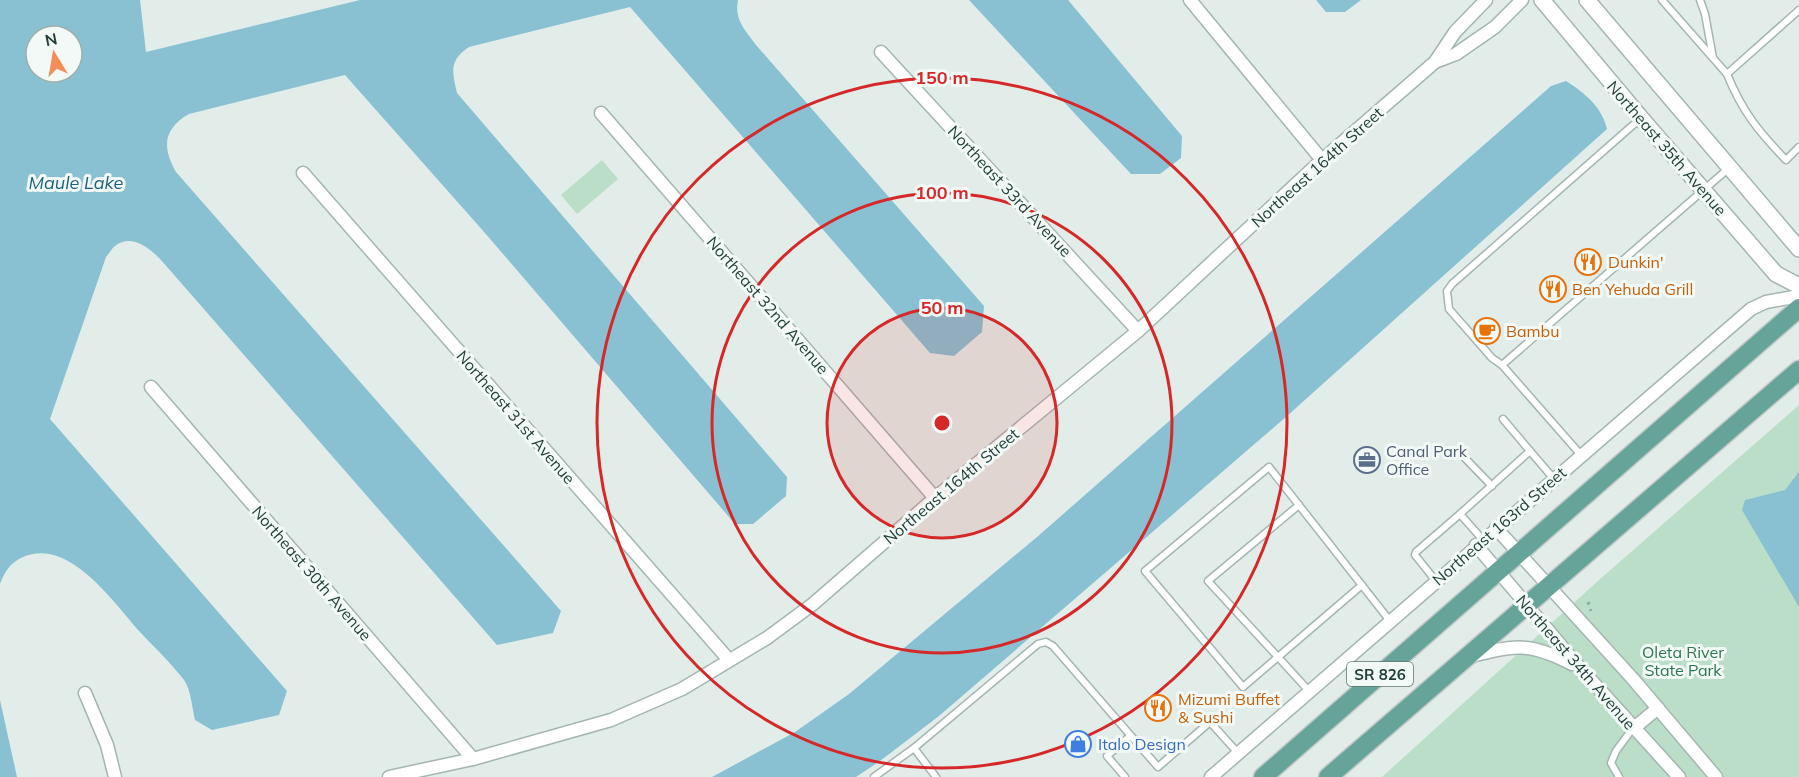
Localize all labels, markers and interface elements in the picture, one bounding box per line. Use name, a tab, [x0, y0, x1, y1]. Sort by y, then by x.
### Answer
north arrow	[24, 24, 84, 84]
text: N	[43, 28, 59, 50]
text: 150 m	[915, 66, 969, 89]
street label: Northeast 35th Avenue	[1603, 76, 1731, 220]
street label: Northeast 164th Street	[1247, 102, 1387, 231]
street label: Northeast 33rd Avenue	[944, 121, 1076, 261]
water label: Maule Lake	[29, 171, 124, 194]
text: 100 m	[915, 181, 969, 204]
street label: Northeast 32nd Avenue	[703, 232, 833, 378]
restaurant icon: Dunkin'	[1573, 247, 1603, 277]
place label: Dunkin'	[1608, 252, 1664, 272]
restaurant icon: Ben Yehuda Grill	[1538, 274, 1568, 304]
place label: Ben Yehuda Grill	[1572, 279, 1693, 299]
text: 50 m	[921, 296, 963, 319]
cafe icon: Bambu	[1472, 316, 1502, 346]
place label: Bambu	[1506, 321, 1559, 341]
street label: Northeast 31st Avenue	[452, 346, 580, 488]
centre of rings	[932, 413, 952, 433]
street label: Northeast 164th Street	[879, 423, 1023, 548]
place label: Canal Park Office	[1386, 441, 1468, 479]
office icon: Canal Park Office	[1352, 445, 1382, 475]
street label: Northeast 163rd Street	[1428, 462, 1570, 590]
street label: Northeast 30th Avenue	[248, 501, 376, 645]
street label: Northeast 34th Avenue	[1512, 590, 1640, 734]
park label: Oleta River State Park	[1642, 642, 1724, 680]
road number: SR 826	[1347, 662, 1413, 686]
place label: Mizumi Buffet & Sushi	[1178, 689, 1280, 727]
restaurant icon: Mizumi Buffet & Sushi	[1143, 693, 1173, 723]
shop icon: Italo Design	[1063, 729, 1093, 759]
place label: Italo Design	[1098, 734, 1186, 754]

